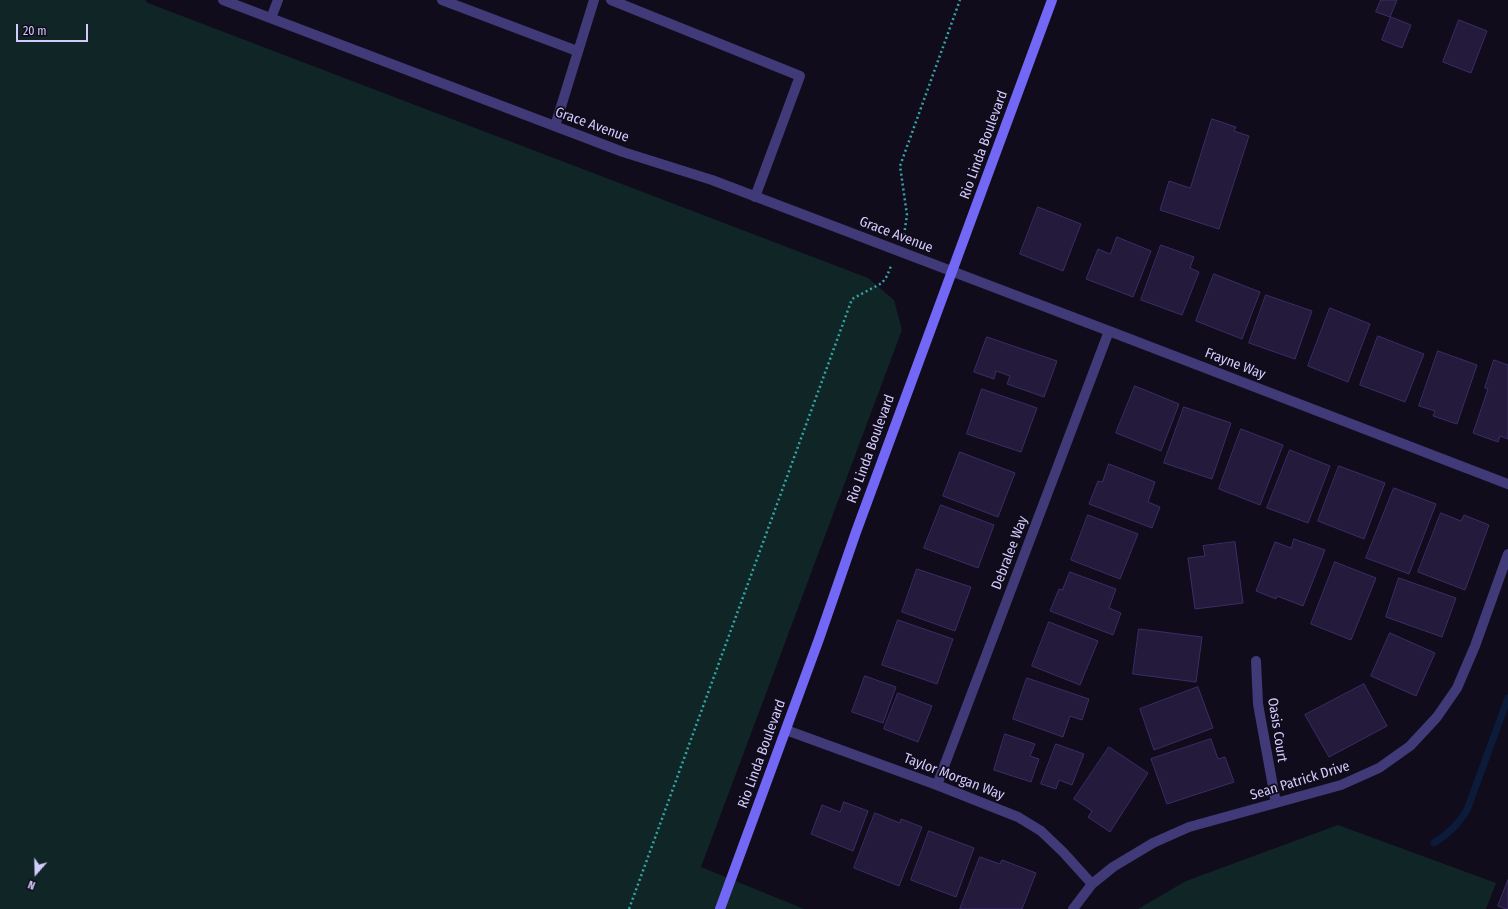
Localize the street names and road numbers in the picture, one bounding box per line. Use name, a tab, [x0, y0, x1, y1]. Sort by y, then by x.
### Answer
street label: Rio Linda Boulevard	[957, 88, 1011, 202]
street label: Grace Avenue	[553, 104, 631, 146]
street label: Grace Avenue	[857, 213, 935, 257]
street label: Frayne Way	[1202, 345, 1268, 383]
street label: Rio Linda Boulevard	[844, 392, 898, 506]
street label: Debralee Way	[988, 514, 1032, 592]
street label: Rio Linda Boulevard	[735, 697, 789, 811]
street label: Oasis Court	[1264, 697, 1290, 763]
street label: Taylor Morgan Way	[901, 750, 1007, 804]
street label: Sean Patrick Drive	[1248, 758, 1352, 804]

